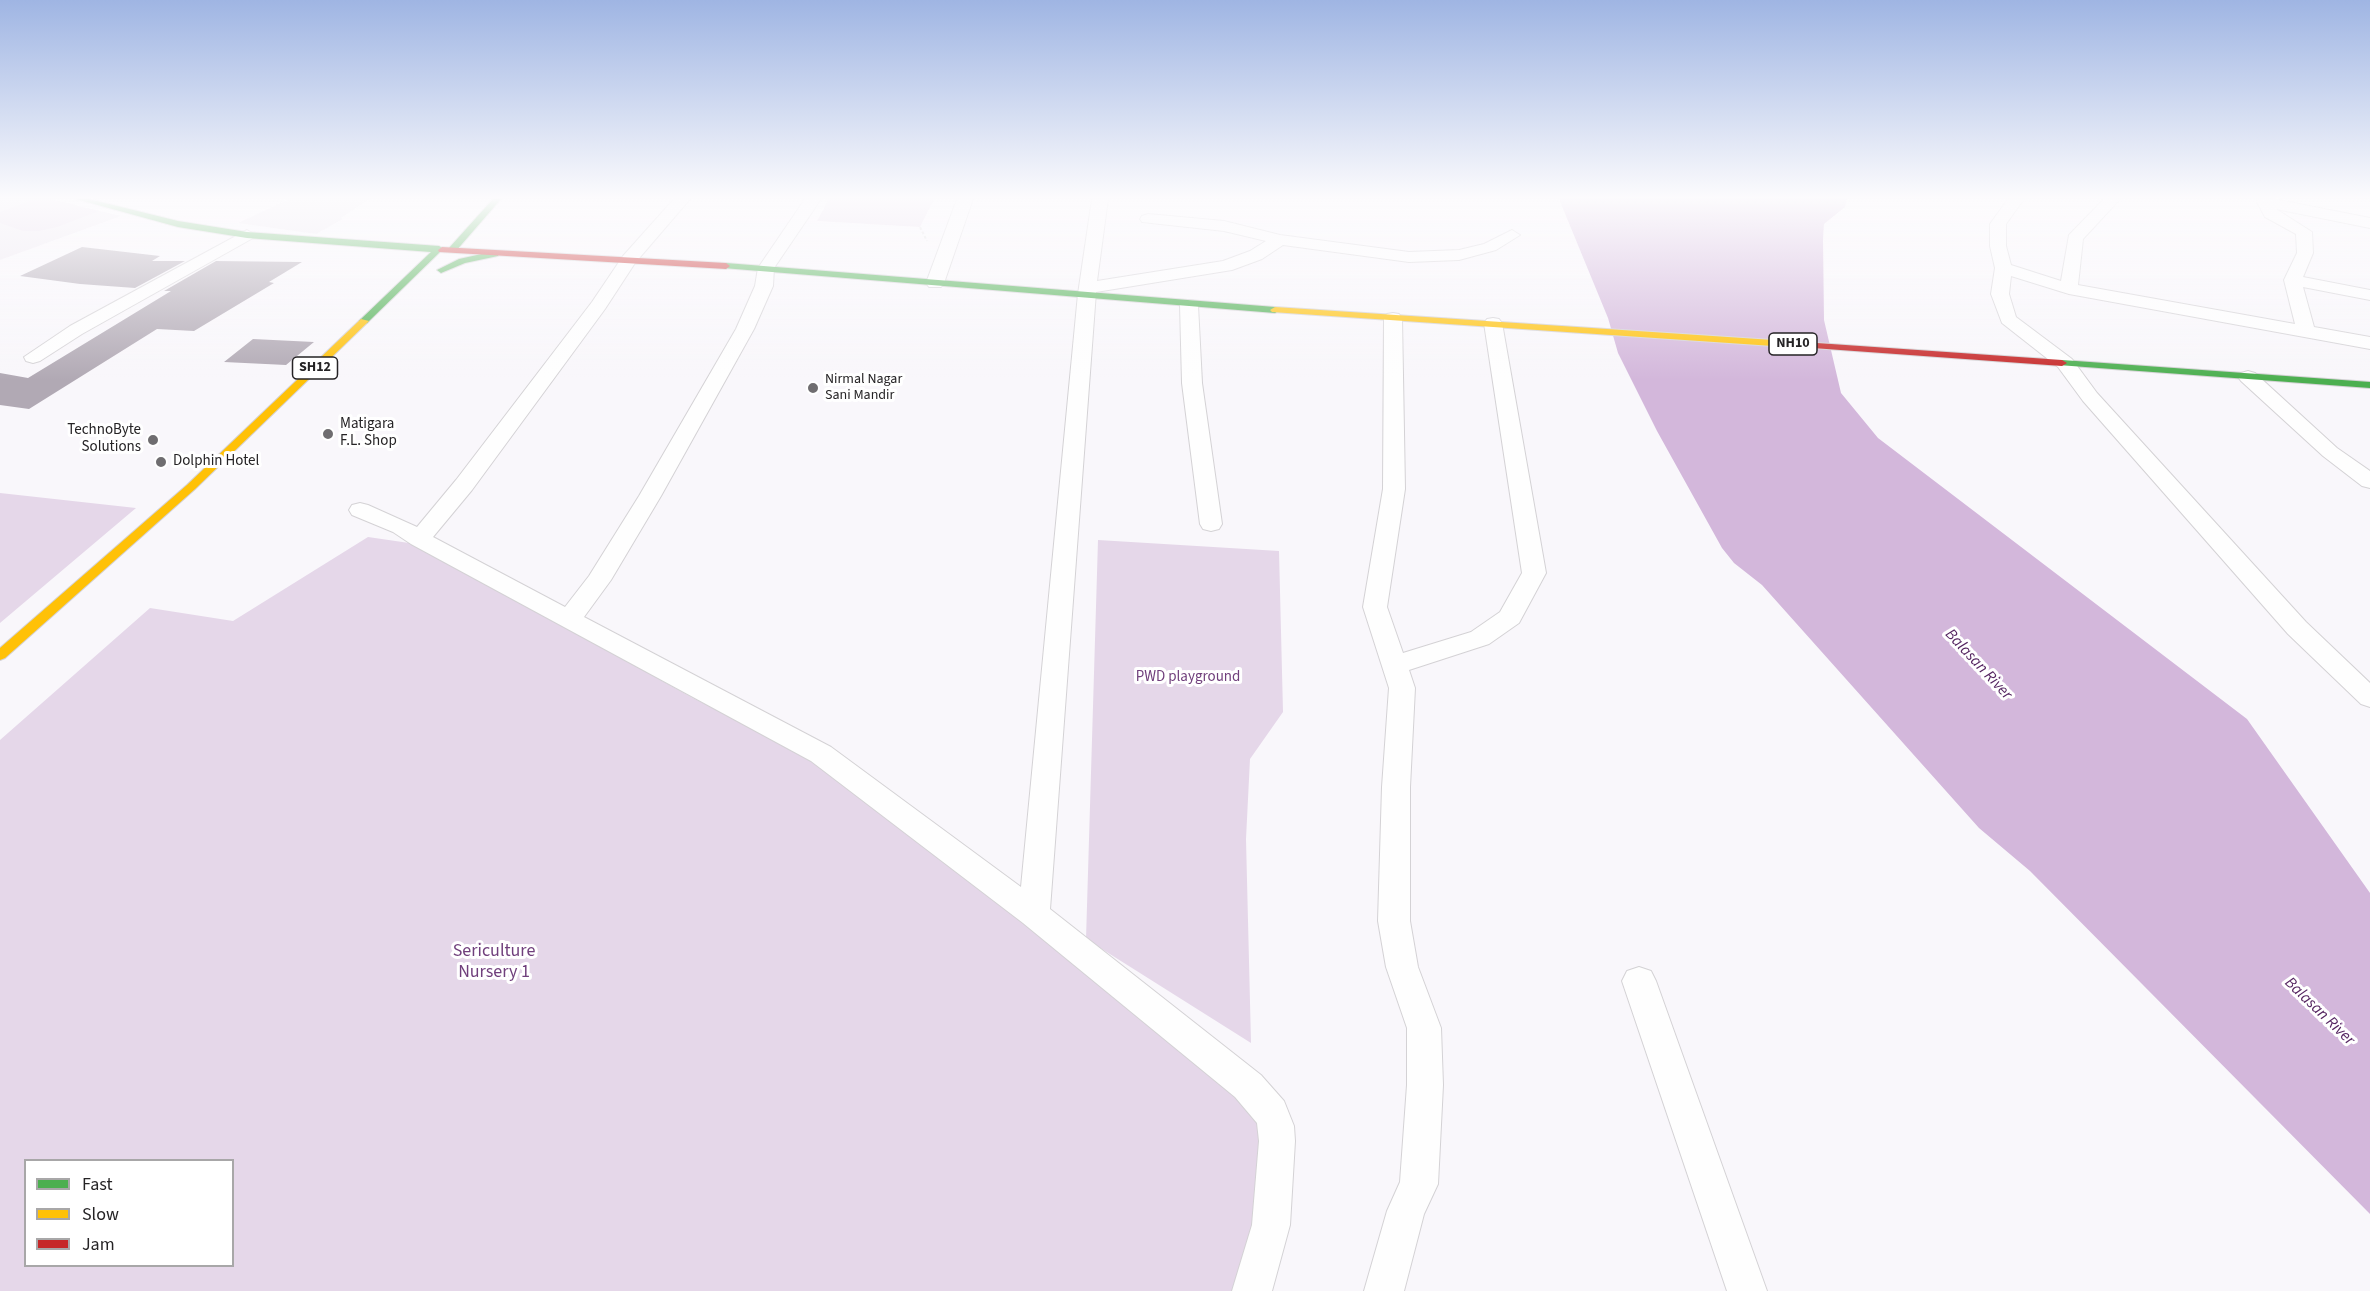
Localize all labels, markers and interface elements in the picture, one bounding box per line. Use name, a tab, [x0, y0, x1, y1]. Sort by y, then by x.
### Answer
road number: NH10	[1769, 333, 1817, 355]
road number: SH12	[292, 357, 338, 379]
place label: Nirmal Nagar Sani Mandir	[825, 372, 902, 404]
marker: Nirmal Nagar Sani Mandir	[806, 381, 820, 395]
place label: Matigara F.L. Shop	[340, 416, 397, 451]
place label: TechnoByte Solutions	[67, 422, 141, 457]
marker: Matigara F.L. Shop	[321, 427, 335, 441]
marker: TechnoByte Solutions	[146, 433, 160, 447]
place label: Dolphin Hotel	[173, 453, 259, 471]
marker: Dolphin Hotel	[154, 455, 168, 469]
water label: Balasan River	[1940, 626, 2016, 704]
park label: PWD playground	[1136, 669, 1240, 687]
park label: Sericulture Nursery 1	[453, 941, 535, 984]
water label: Balasan River	[2280, 974, 2358, 1050]
legend	[24, 1159, 234, 1267]
text: Fast	[82, 1172, 113, 1197]
text: Slow	[82, 1202, 119, 1227]
text: Jam	[82, 1232, 115, 1257]

